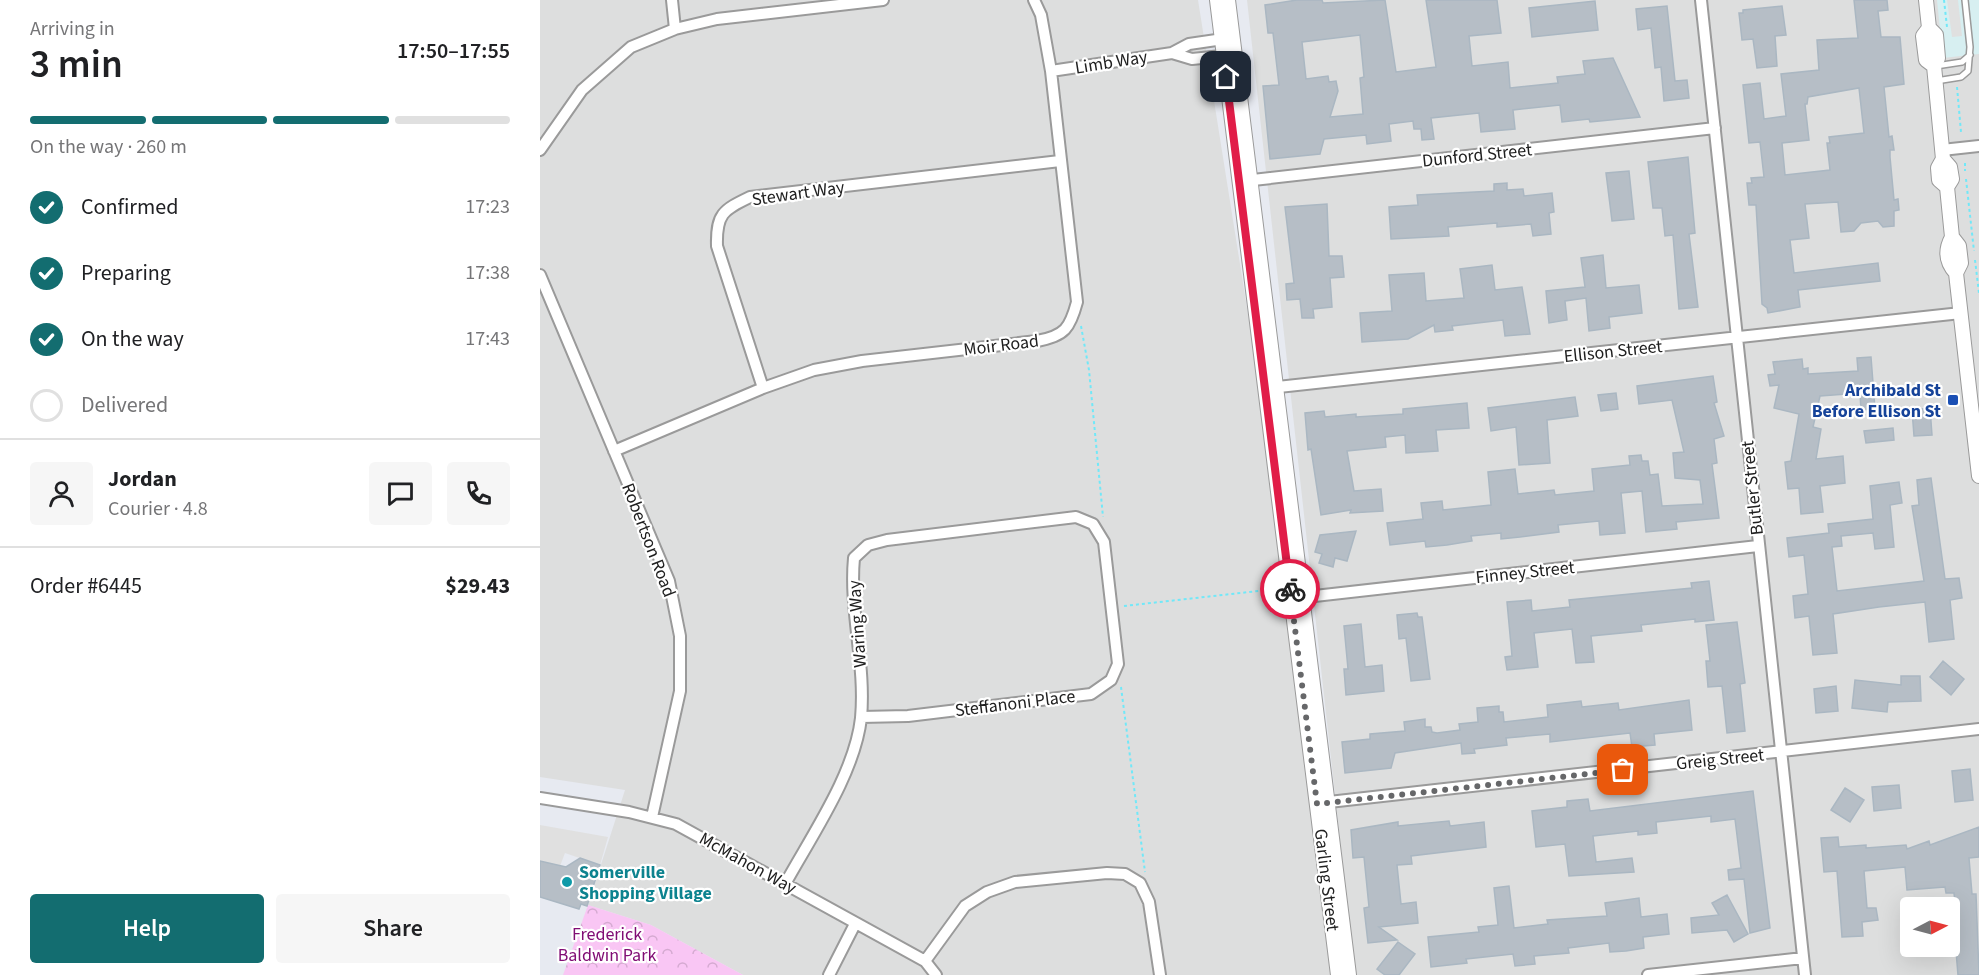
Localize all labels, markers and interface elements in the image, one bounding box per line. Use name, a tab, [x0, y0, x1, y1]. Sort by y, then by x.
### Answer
text: Arriving in	[30, 15, 115, 43]
text: 17:50–17:55	[397, 35, 510, 67]
text: 3 min	[30, 37, 123, 93]
street label: Limb Way	[1073, 44, 1150, 81]
pin	[1200, 51, 1251, 102]
icon: home	[1209, 60, 1242, 93]
text: On the way · 260 m	[30, 133, 187, 161]
street label: Dunford Street	[1421, 137, 1533, 174]
street label: Stewart Way	[750, 175, 847, 212]
icon: check	[30, 191, 63, 224]
text: Confirmed	[81, 191, 178, 223]
text: 17:23	[465, 193, 510, 221]
icon: check	[30, 257, 63, 290]
text: Preparing	[81, 257, 171, 289]
text: 17:38	[465, 259, 510, 287]
icon: check	[30, 323, 63, 356]
text: On the way	[81, 323, 184, 355]
text: 17:43	[465, 325, 510, 353]
street label: Moir Road	[962, 328, 1040, 363]
street label: Ellison Street	[1563, 334, 1664, 369]
place label: Archibald St Before Ellison St	[1812, 378, 1941, 424]
text: Delivered	[81, 389, 168, 421]
marker: Archibald St Before Ellison St	[1946, 393, 1960, 407]
street label: Butler Street	[1735, 439, 1770, 536]
button: person	[30, 462, 93, 525]
button: chat	[369, 462, 432, 525]
button: phone	[447, 462, 510, 525]
text: Jordan	[108, 463, 177, 495]
street label: Robertson Road	[615, 480, 682, 601]
text: Courier · 4.8	[108, 495, 208, 523]
street label: Finney Street	[1474, 555, 1576, 590]
courier	[1260, 559, 1320, 619]
text: Order #6445	[30, 570, 142, 602]
text: $29.43	[445, 570, 510, 602]
icon: bike	[1274, 573, 1307, 606]
street label: Waring Way	[842, 579, 873, 668]
street label: Steffanoni Place	[953, 684, 1077, 723]
street label: Greig Street	[1675, 742, 1765, 777]
pin	[1597, 744, 1648, 795]
icon: bag	[1606, 753, 1639, 786]
street label: McMahon Way	[695, 826, 801, 901]
street label: Garling Street	[1308, 827, 1345, 933]
place label: Somerville Shopping Village	[579, 860, 712, 906]
marker: Somerville Shopping Village	[560, 875, 574, 889]
button: Help	[30, 894, 264, 963]
button: Share	[276, 894, 510, 963]
north arrow	[1900, 897, 1960, 957]
map controls	[1900, 897, 1960, 957]
park label: Frederick Baldwin Park	[558, 922, 656, 968]

